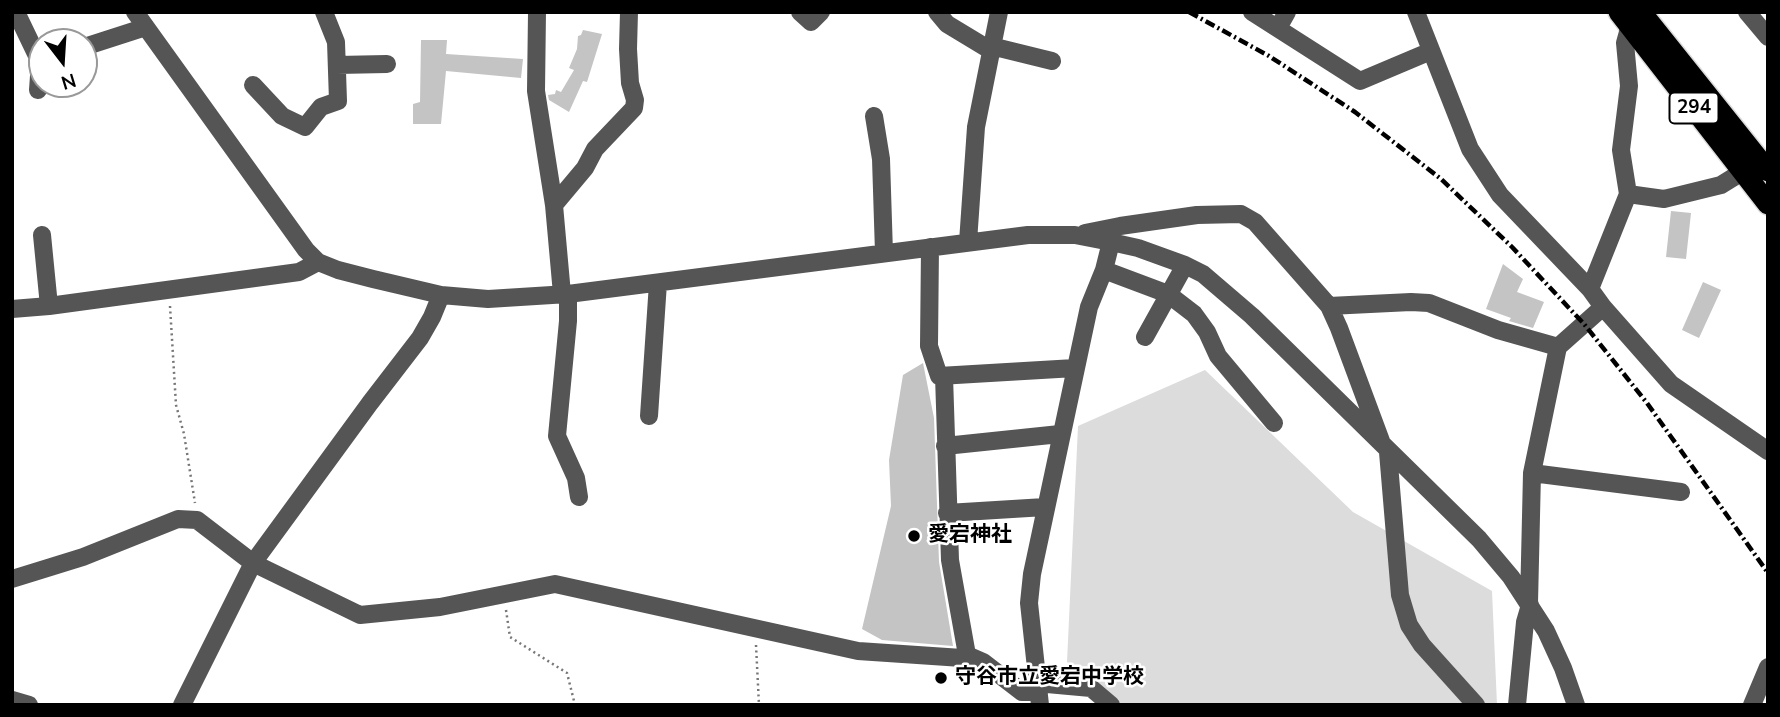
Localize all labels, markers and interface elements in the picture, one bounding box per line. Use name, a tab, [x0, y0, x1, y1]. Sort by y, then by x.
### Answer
north arrow	[28, 28, 98, 98]
text: N	[58, 67, 79, 96]
road number: 294	[1670, 92, 1718, 124]
place label: 愛宕神社	[928, 523, 1012, 549]
marker: 愛宕神社	[906, 528, 922, 544]
place label: 守谷市立愛宕中学校	[955, 665, 1144, 691]
marker: 守谷市立愛宕中学校	[933, 670, 949, 686]

